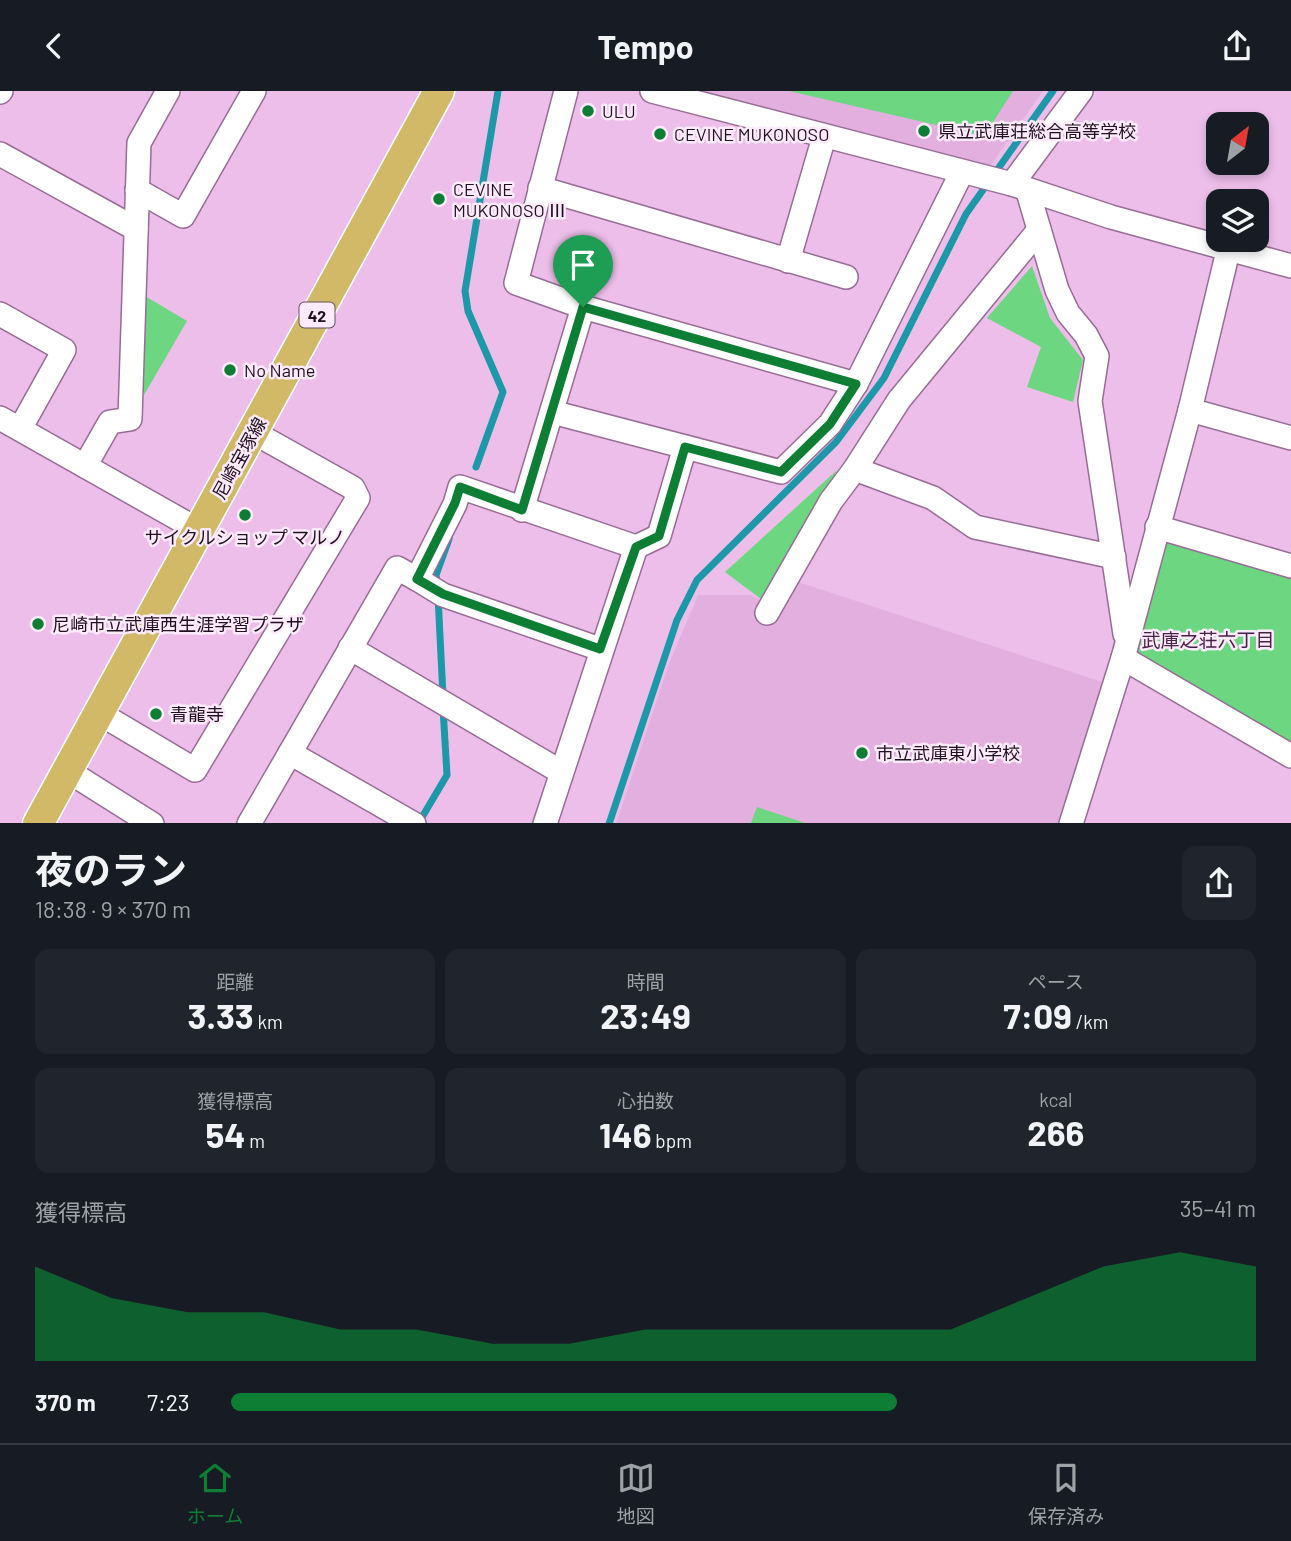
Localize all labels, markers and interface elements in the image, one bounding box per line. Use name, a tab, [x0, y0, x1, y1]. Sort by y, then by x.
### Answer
icon: back	[35, 27, 73, 65]
text: Tempo	[597, 27, 694, 65]
icon: share	[1218, 27, 1256, 65]
place label: ULU	[602, 100, 636, 122]
marker: ULU	[580, 103, 596, 119]
north arrow	[1206, 112, 1269, 175]
map controls	[1206, 112, 1269, 252]
place label: 県立武庫荘総合高等学校	[938, 120, 1136, 142]
place label: CEVINE MUKONOSO	[674, 123, 829, 145]
marker: 県立武庫荘総合高等学校	[916, 123, 932, 139]
marker: CEVINE MUKONOSO	[652, 126, 668, 142]
place label: CEVINE MUKONOSO Ⅲ	[453, 178, 566, 221]
button: layers	[1206, 189, 1269, 252]
marker: CEVINE MUKONOSO Ⅲ	[431, 191, 447, 207]
pin	[553, 235, 613, 307]
icon: arrive	[564, 246, 602, 284]
road number: 42	[300, 303, 334, 327]
place label: No Name	[244, 359, 315, 381]
marker: No Name	[222, 362, 238, 378]
street label: 尼崎宝塚線	[208, 413, 270, 503]
marker: サイクルショップ マルノ	[237, 507, 253, 523]
place label: サイクルショップ マルノ	[145, 526, 345, 548]
place label: 尼崎市立武庫西生涯学習プラザ	[52, 613, 304, 635]
marker: 尼崎市立武庫西生涯学習プラザ	[30, 616, 46, 632]
district label: 武庫之荘六丁目	[1141, 628, 1275, 651]
place label: 青龍寺	[170, 703, 224, 725]
marker: 青龍寺	[148, 706, 164, 722]
place label: 市立武庫東小学校	[876, 742, 1020, 764]
marker: 市立武庫東小学校	[854, 745, 870, 761]
text: 夜のラン	[35, 846, 187, 892]
button: share	[1182, 846, 1256, 920]
text: 18:38 · 9 × 370 m	[35, 895, 191, 923]
text: 距離	[216, 970, 254, 993]
text: 時間	[626, 970, 665, 993]
text: ペース	[1028, 970, 1084, 993]
text: 3.33	[188, 994, 254, 1036]
text: 23:49	[600, 994, 691, 1036]
text: 7:09	[1003, 994, 1072, 1036]
text: km	[254, 1010, 283, 1033]
text: /km	[1072, 1010, 1108, 1033]
text: kcal	[1039, 1088, 1072, 1111]
text: 獲得標高	[197, 1089, 273, 1112]
text: 心拍数	[617, 1089, 674, 1112]
text: 266	[1027, 1111, 1084, 1153]
text: 54	[205, 1113, 245, 1155]
text: 146	[599, 1113, 651, 1155]
text: m	[245, 1129, 265, 1152]
text: bpm	[651, 1129, 692, 1152]
text: 35–41 m	[1180, 1194, 1256, 1222]
text: 獲得標高	[35, 1198, 127, 1226]
text: 370 m	[35, 1388, 96, 1416]
text: 7:23	[147, 1388, 190, 1416]
tab: ホーム	[187, 1459, 243, 1528]
tab: 地図	[617, 1459, 655, 1528]
tab: 保存済み	[1028, 1459, 1104, 1528]

